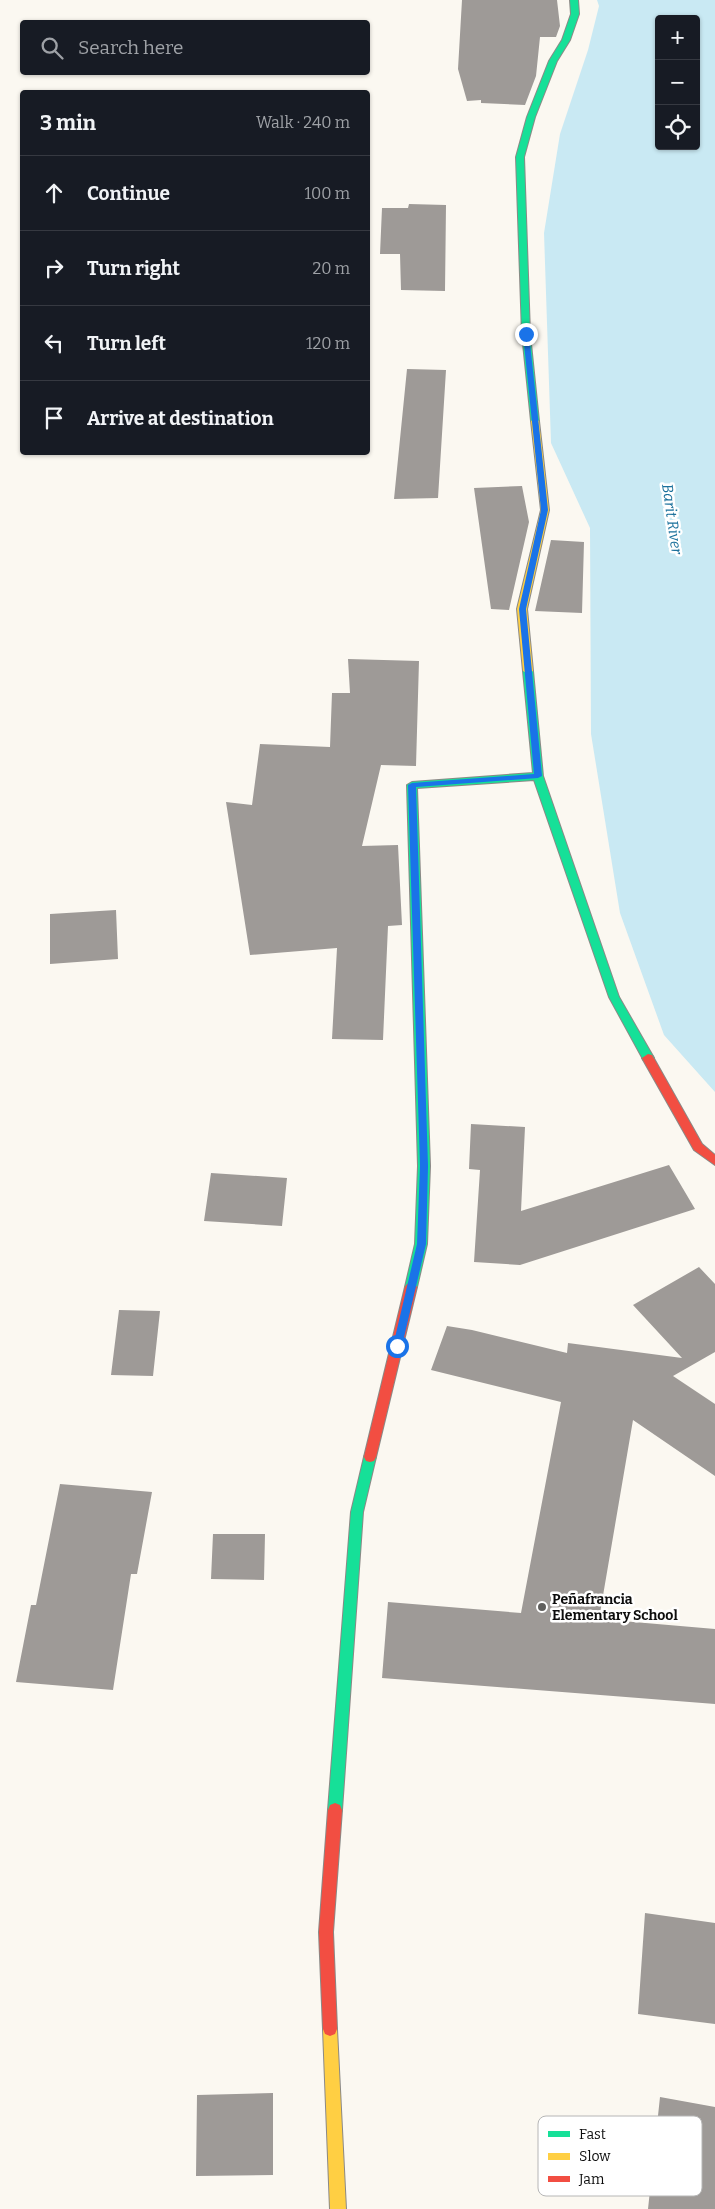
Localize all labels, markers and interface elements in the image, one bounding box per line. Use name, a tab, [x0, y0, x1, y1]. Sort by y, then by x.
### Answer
map controls	[655, 15, 700, 150]
button: +	[655, 15, 700, 60]
search box	[20, 20, 370, 75]
icon: search	[38, 34, 66, 62]
text: Search here	[78, 36, 183, 59]
button: −	[655, 60, 700, 105]
button: locate	[655, 105, 700, 150]
text: 3 min	[40, 110, 96, 136]
text: Walk · 240 m	[256, 113, 350, 132]
icon: ahead	[40, 179, 68, 207]
text: Continue	[87, 182, 170, 205]
text: 100 m	[305, 184, 350, 203]
icon: right	[40, 254, 68, 282]
text: Turn right	[87, 257, 180, 280]
text: 20 m	[313, 259, 350, 278]
route end	[515, 323, 538, 346]
icon: left	[40, 329, 68, 357]
text: Turn left	[87, 332, 166, 355]
text: 120 m	[306, 334, 350, 353]
icon: arrive	[40, 404, 68, 432]
text: Arrive at destination	[87, 407, 274, 430]
water label: Barit River	[658, 483, 686, 556]
route start	[386, 1335, 409, 1358]
place label: Peñafrancia Elementary School	[552, 1591, 678, 1624]
marker: Peñafrancia Elementary School	[536, 1601, 548, 1613]
legend	[538, 2116, 702, 2196]
text: Fast	[579, 2126, 606, 2143]
text: Slow	[579, 2148, 611, 2165]
text: Jam	[578, 2171, 605, 2188]

